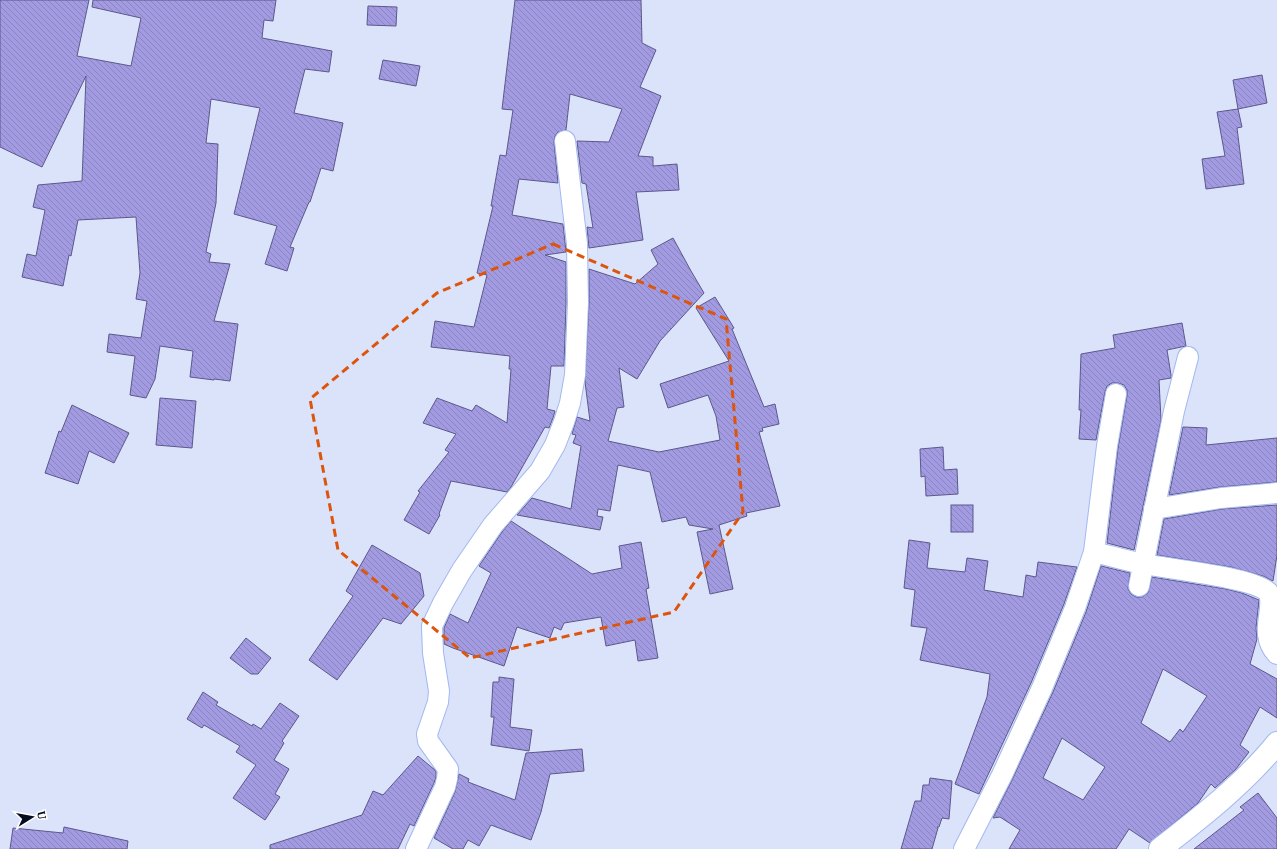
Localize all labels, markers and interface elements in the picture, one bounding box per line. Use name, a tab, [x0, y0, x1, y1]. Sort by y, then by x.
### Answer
north arrow	[12, 797, 52, 837]
text: U	[34, 810, 50, 821]

